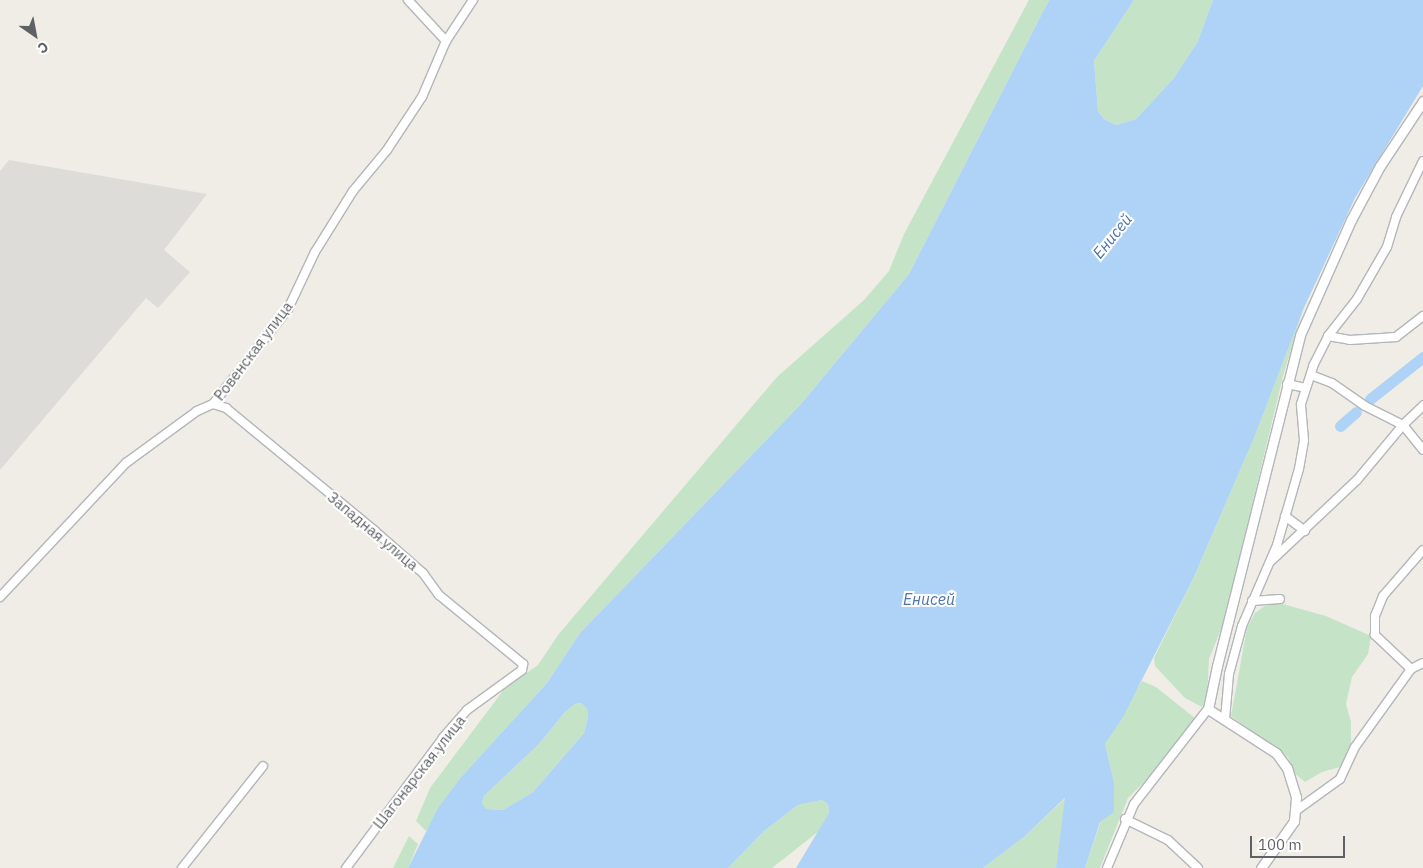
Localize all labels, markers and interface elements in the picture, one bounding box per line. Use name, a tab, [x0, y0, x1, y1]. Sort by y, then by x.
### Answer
north arrow	[10, 10, 60, 60]
text: С	[34, 38, 52, 58]
water label: Енисей	[1088, 210, 1136, 262]
street label: Ровенская улица	[210, 298, 296, 404]
street label: Западная улица	[324, 488, 422, 574]
water label: Енисей	[903, 589, 955, 609]
street label: Шагонарская улица	[369, 712, 469, 832]
scale bar	[1253, 826, 1348, 858]
text: 100 m	[1258, 835, 1302, 854]

